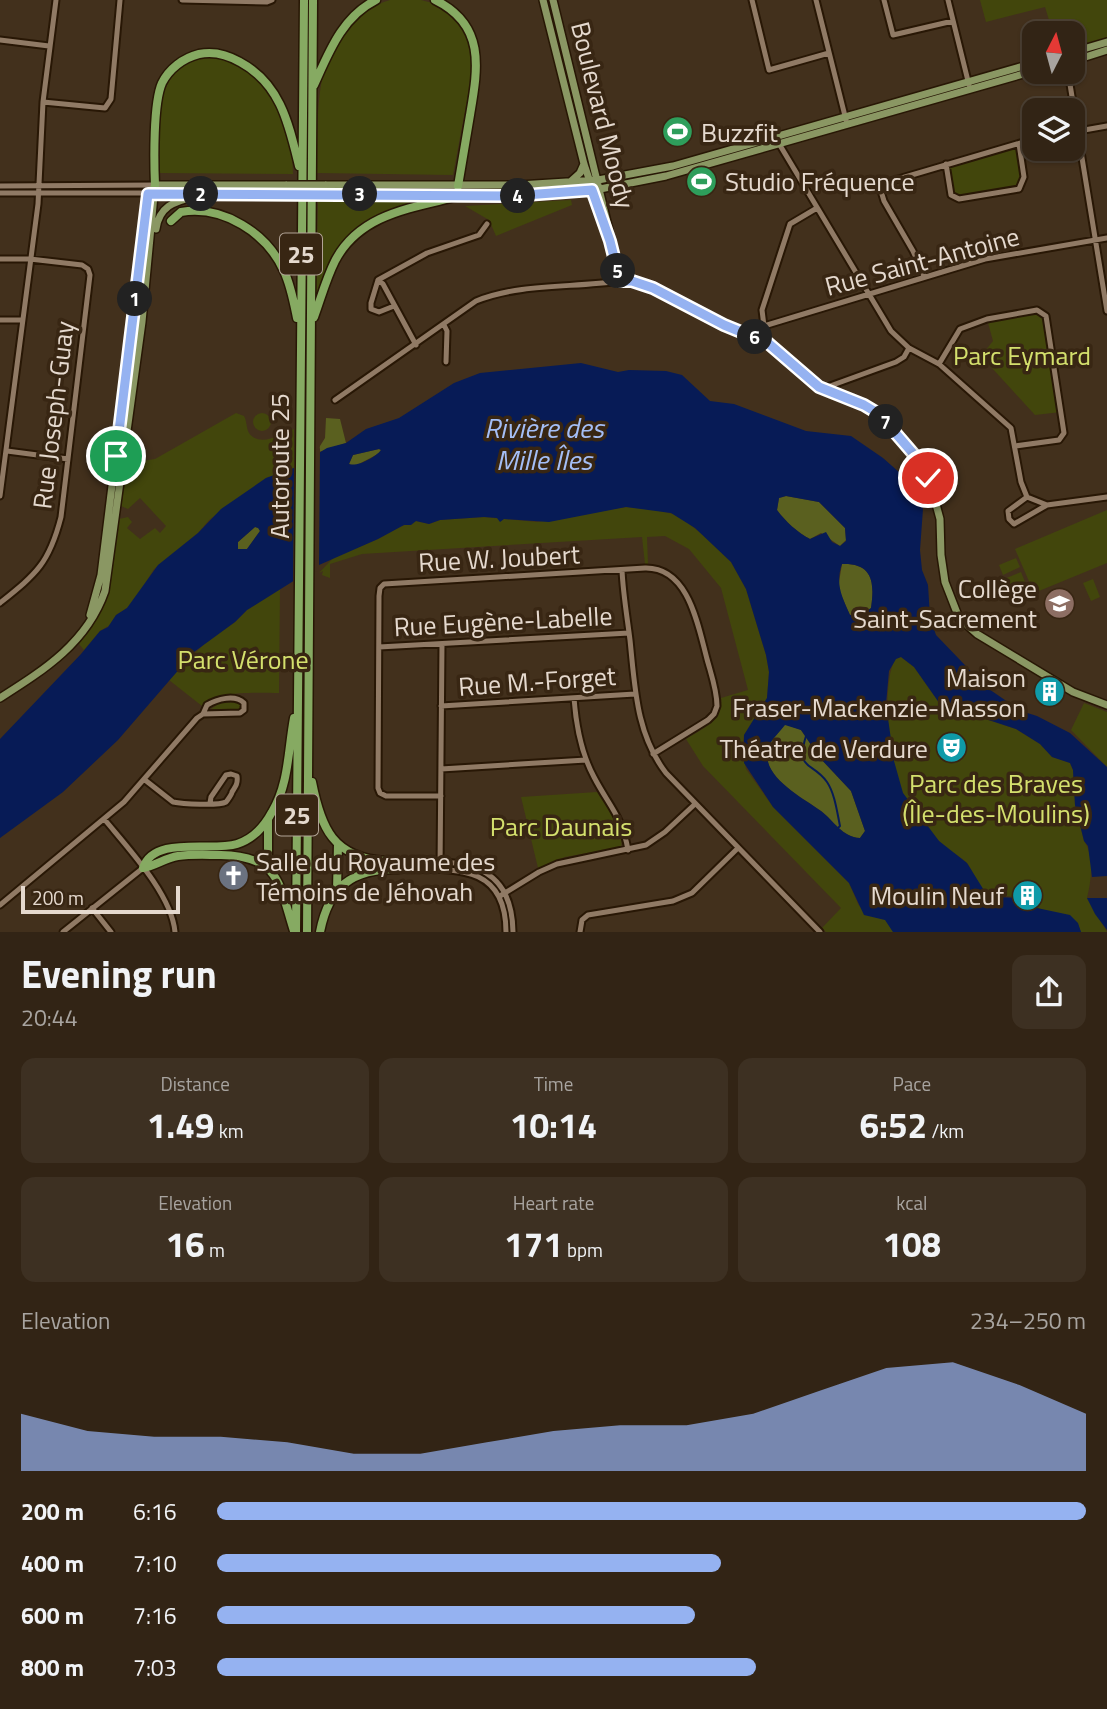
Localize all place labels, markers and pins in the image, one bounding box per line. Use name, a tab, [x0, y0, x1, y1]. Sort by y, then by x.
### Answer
place label: Buzzfit	[701, 113, 778, 152]
sports icon: Buzzfit	[661, 115, 695, 149]
place label: Studio Fréquence	[725, 162, 915, 201]
sports icon: Studio Fréquence	[685, 164, 719, 198]
pin: 2	[184, 176, 218, 212]
pin: 3	[342, 176, 378, 212]
pin: 4	[500, 178, 536, 214]
pin: 5	[600, 254, 636, 288]
pin: 1	[118, 282, 152, 316]
pin: 6	[738, 320, 772, 354]
pin: 7	[868, 404, 903, 440]
pin	[86, 426, 146, 486]
pin	[898, 448, 958, 508]
place label: Collège Saint-Sacrement	[853, 569, 1037, 638]
school or university icon: Collège Saint-Sacrement	[1043, 586, 1077, 620]
place label: Maison Fraser-Mackenzie-Masson	[732, 658, 1026, 727]
building icon: Maison Fraser-Mackenzie-Masson	[1032, 675, 1066, 709]
place label: Théatre de Verdure	[719, 729, 928, 768]
theatre icon: Théatre de Verdure	[934, 731, 968, 765]
place label: Salle du Royaume des Témoins de Jéhovah	[256, 842, 495, 911]
church icon: Salle du Royaume des Témoins de Jéhovah	[216, 859, 250, 893]
place label: Moulin Neuf	[870, 876, 1004, 915]
building icon: Moulin Neuf	[1010, 878, 1044, 912]

